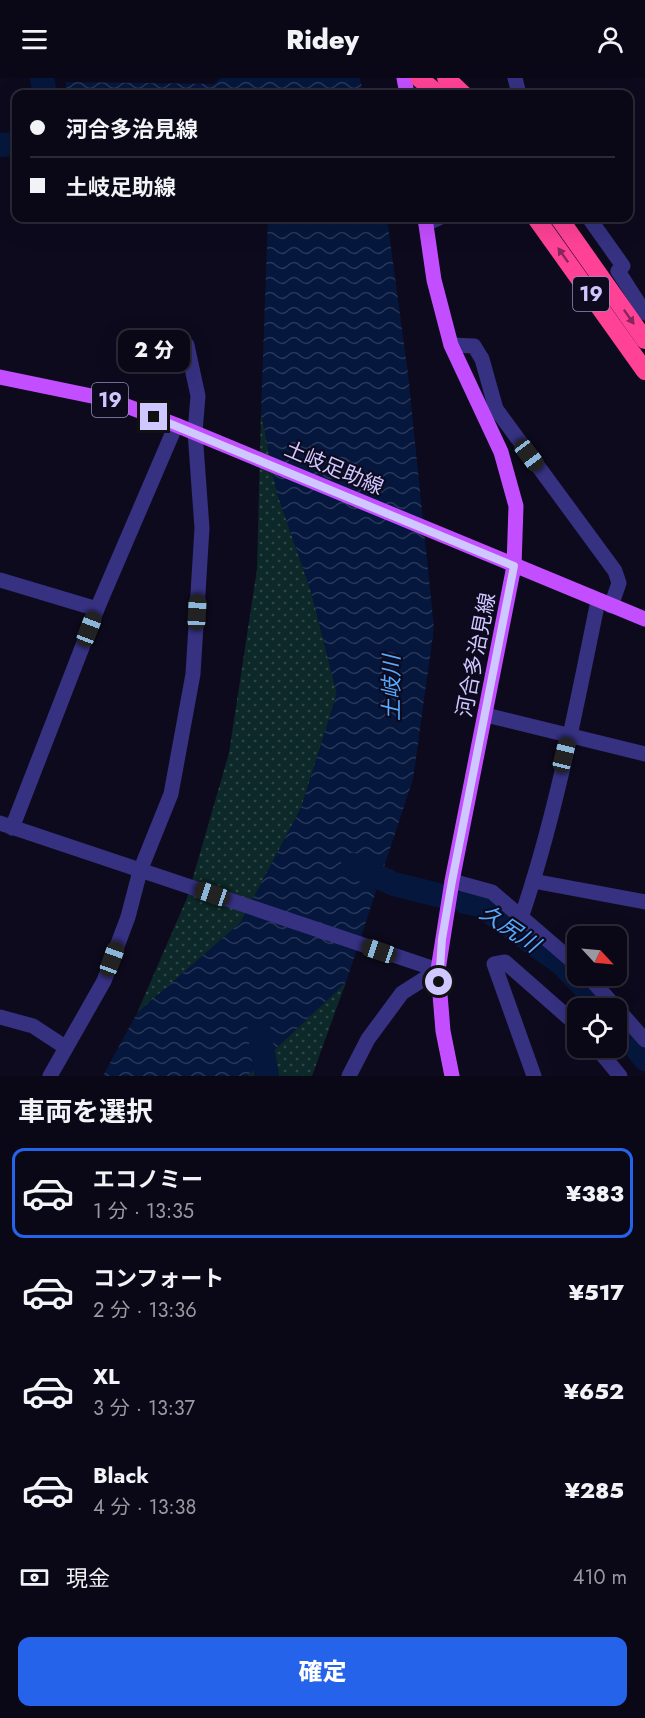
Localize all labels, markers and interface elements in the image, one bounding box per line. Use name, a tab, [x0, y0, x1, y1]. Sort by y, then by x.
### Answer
text: Ridey	[286, 20, 359, 59]
icon: menu	[18, 23, 51, 56]
icon: person	[594, 23, 627, 56]
text: 河合多治見線	[66, 113, 198, 145]
text: 土岐足助線	[66, 171, 176, 203]
one-way arrow	[558, 247, 569, 263]
road number: 19	[573, 277, 609, 311]
one-way arrow	[623, 308, 635, 324]
callout: 2 分	[118, 330, 190, 372]
text: 2 分	[134, 336, 174, 365]
road number: 19	[92, 383, 128, 417]
route end	[140, 403, 167, 430]
street label: 土岐足助線	[280, 434, 388, 502]
car	[511, 435, 547, 475]
street label: 河合多治見線	[449, 590, 503, 720]
car	[187, 594, 207, 630]
car	[74, 609, 104, 649]
water label: 土岐川	[375, 653, 407, 721]
car	[551, 735, 577, 775]
car	[192, 880, 232, 908]
water label: 久尻川	[474, 896, 548, 961]
north arrow	[567, 926, 627, 986]
map controls	[567, 926, 627, 1058]
car	[359, 937, 399, 965]
car	[97, 939, 127, 979]
route start	[425, 968, 452, 995]
button: locate	[567, 998, 627, 1058]
text: 車両を選択	[18, 1092, 153, 1131]
text: エコノミー	[93, 1163, 203, 1195]
icon: car	[21, 1166, 75, 1220]
text: ¥383	[566, 1177, 624, 1209]
text: 1 分 · 13:35	[93, 1197, 194, 1226]
text: コンフォート	[93, 1262, 224, 1294]
icon: car	[21, 1265, 75, 1319]
text: ¥517	[569, 1276, 624, 1308]
text: 2 分 · 13:36	[93, 1296, 197, 1325]
text: XL	[93, 1360, 120, 1392]
icon: car	[21, 1364, 75, 1418]
text: ¥652	[564, 1375, 624, 1407]
text: 3 分 · 13:37	[93, 1394, 195, 1423]
text: Black	[93, 1459, 149, 1491]
icon: car	[21, 1463, 75, 1517]
text: ¥285	[565, 1474, 624, 1506]
text: 4 分 · 13:38	[93, 1493, 196, 1522]
icon: cash	[18, 1561, 51, 1594]
text: 現金	[66, 1562, 110, 1594]
text: 410 m	[573, 1563, 627, 1592]
button: 確定	[18, 1637, 627, 1706]

